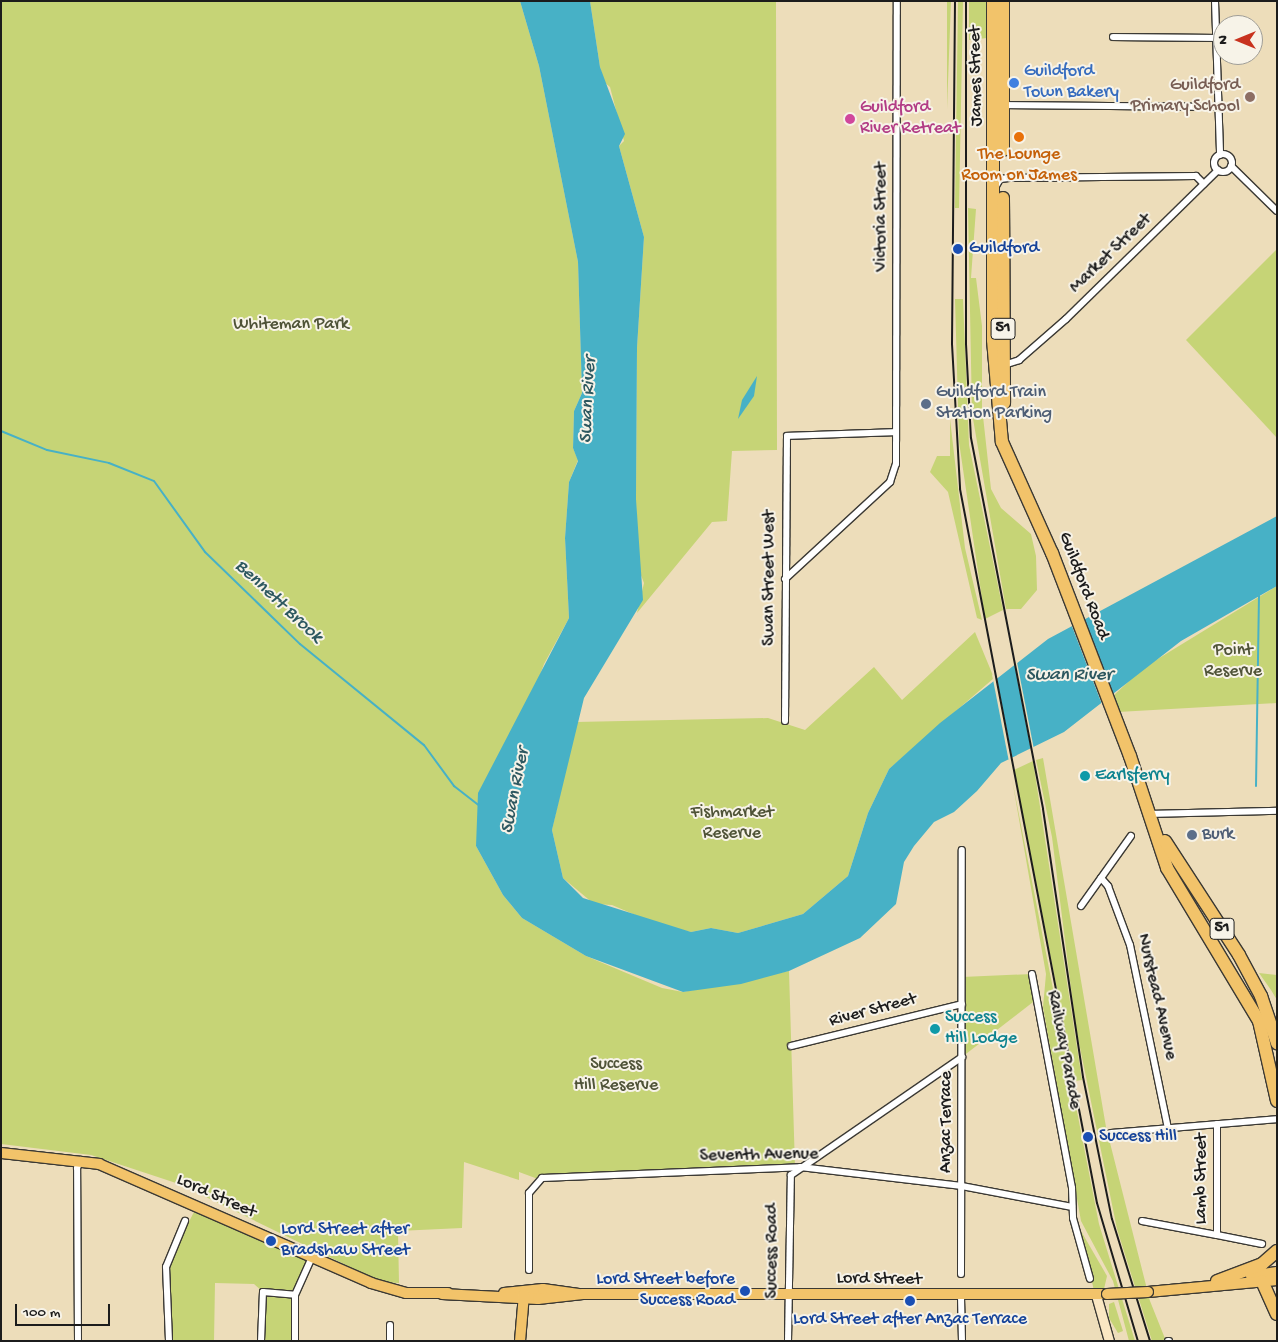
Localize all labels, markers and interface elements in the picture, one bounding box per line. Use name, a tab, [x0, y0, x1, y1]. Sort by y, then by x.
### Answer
north arrow	[1213, 15, 1263, 65]
street label: James Street	[965, 26, 989, 126]
text: N	[1215, 35, 1232, 45]
place label: Guildford Town Bakery	[1024, 62, 1119, 104]
place label: Guildford Primary School	[1131, 76, 1240, 118]
marker: Guildford Town Bakery	[1008, 77, 1020, 89]
marker: Guildford Primary School	[1244, 91, 1256, 103]
place label: Guildford River Retreat	[860, 98, 960, 140]
marker: Guildford River Retreat	[844, 113, 856, 125]
marker: The Lounge Room on James	[1013, 131, 1025, 143]
place label: The Lounge Room on James	[961, 145, 1077, 188]
street label: Victoria Street	[871, 162, 893, 272]
street label: Market Street	[1065, 209, 1157, 299]
place label: Guildford	[969, 238, 1039, 260]
marker: Guildford	[951, 242, 965, 256]
park label: Whiteman Park	[233, 314, 349, 336]
road number: 51	[990, 316, 1016, 342]
water label: Swan River	[575, 356, 603, 444]
place label: Guildford Train Station Parking	[936, 383, 1052, 426]
marker: Guildford Train Station Parking	[920, 398, 932, 410]
street label: Swan Street West	[759, 510, 781, 646]
street label: Guildford Road	[1053, 529, 1113, 643]
water label: Bennett Brook	[229, 555, 327, 649]
park label: Point Reserve	[1204, 641, 1262, 684]
water label: Swan River	[1026, 665, 1112, 687]
water label: Swan River	[497, 746, 535, 836]
place label: Earlsferry	[1095, 765, 1170, 787]
marker: Earlsferry	[1079, 770, 1091, 782]
park label: Fishmarket Reserve	[690, 803, 774, 846]
place label: Burk	[1202, 824, 1234, 846]
marker: Burk	[1186, 829, 1198, 841]
road number: 51	[1210, 916, 1234, 942]
street label: Nurstead Avenue	[1131, 932, 1181, 1062]
street label: River Street	[827, 989, 919, 1033]
street label: Railway Parade	[1041, 989, 1085, 1111]
place label: Success Hill Lodge	[945, 1008, 1017, 1050]
marker: Success Hill Lodge	[929, 1023, 941, 1035]
park label: Success Hill Reserve	[574, 1055, 658, 1098]
street label: Anzac Terrace	[936, 1071, 958, 1173]
place label: Success Hill	[1099, 1126, 1177, 1148]
marker: Success Hill	[1081, 1130, 1095, 1144]
street label: Lamb Street	[1191, 1133, 1213, 1225]
street label: Seventh Avenue	[699, 1144, 819, 1168]
street label: Lord Street	[173, 1170, 259, 1224]
street label: Success Road	[762, 1203, 784, 1299]
place label: Lord Street after Bradshaw Street	[281, 1220, 410, 1262]
marker: Lord Street after Bradshaw Street	[265, 1235, 277, 1247]
street label: Lord Street	[836, 1268, 922, 1292]
place label: Lord Street before Success Road	[596, 1270, 735, 1312]
marker: Lord Street before Success Road	[739, 1285, 751, 1297]
scale bar	[18, 1294, 112, 1326]
marker: Lord Street after Anzac Terrace	[904, 1295, 916, 1307]
text: 100 m	[23, 1304, 60, 1322]
place label: Lord Street after Anzac Terrace	[793, 1309, 1027, 1331]

